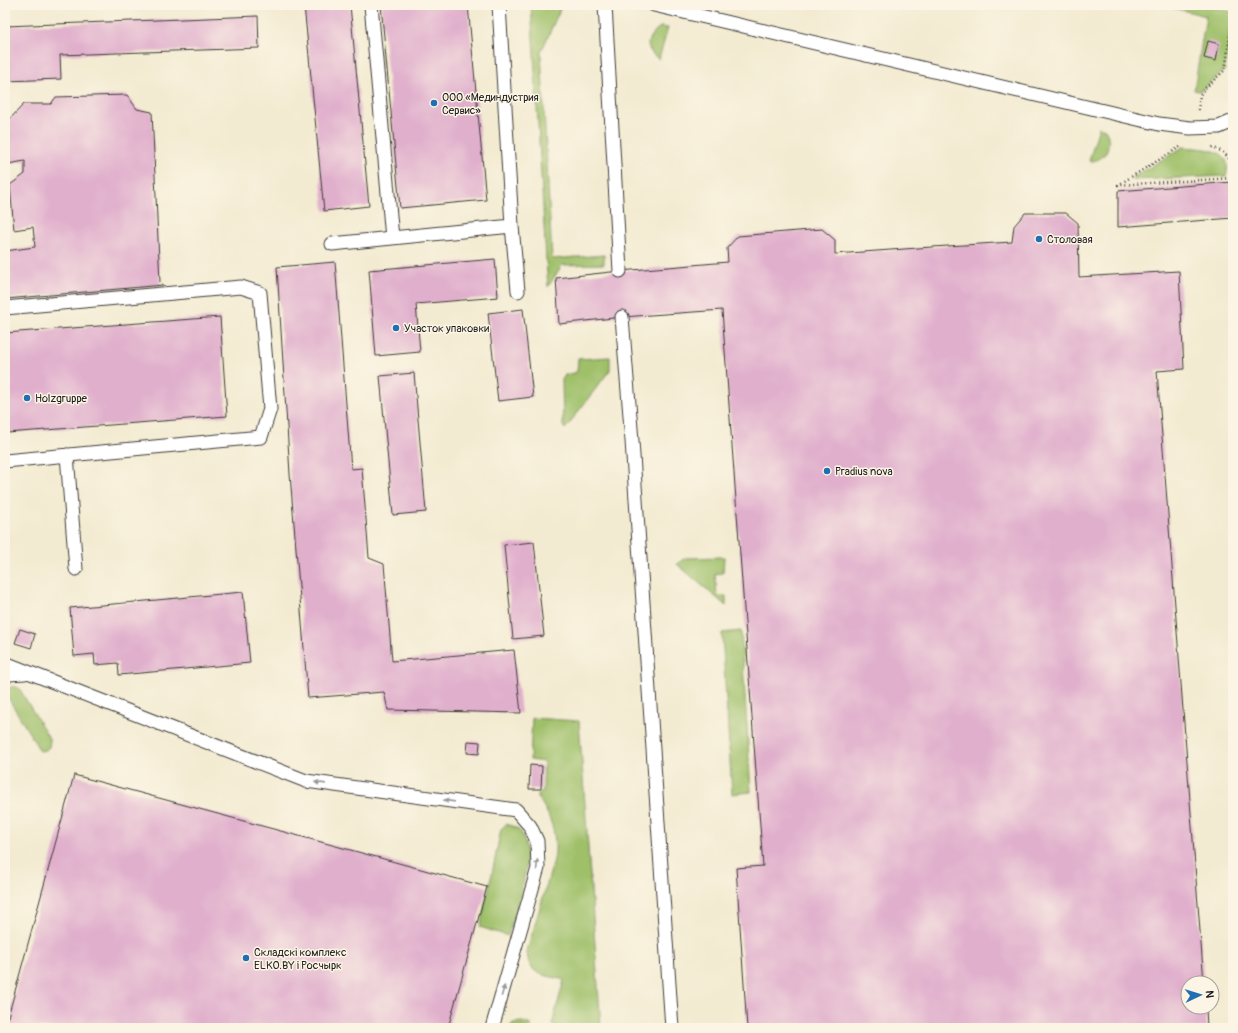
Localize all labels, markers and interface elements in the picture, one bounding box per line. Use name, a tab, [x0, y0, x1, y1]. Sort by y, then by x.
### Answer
place label: ООО «Мединдустрия Сервис»	[442, 91, 539, 117]
marker: ООО «Мединдустрия Сервис»	[429, 98, 439, 108]
place label: Столовая	[1047, 233, 1093, 246]
marker: Столовая	[1034, 234, 1044, 244]
place label: Участок упаковки	[404, 322, 489, 335]
marker: Участок упаковки	[391, 323, 401, 333]
place label: Holzgruppe	[35, 392, 88, 405]
marker: Holzgruppe	[22, 393, 32, 403]
place label: Pradius nova	[835, 465, 893, 478]
marker: Pradius nova	[822, 466, 832, 476]
one-way arrow	[314, 780, 326, 786]
one-way arrow	[443, 798, 455, 804]
one-way arrow	[534, 859, 541, 871]
place label: Складскі комплекс ELKO.BY і Росчырк	[254, 946, 347, 972]
marker: Складскі комплекс ELKO.BY і Росчырк	[241, 953, 251, 963]
north arrow	[1180, 975, 1220, 1015]
one-way arrow	[500, 984, 506, 996]
text: N	[1203, 990, 1216, 999]

